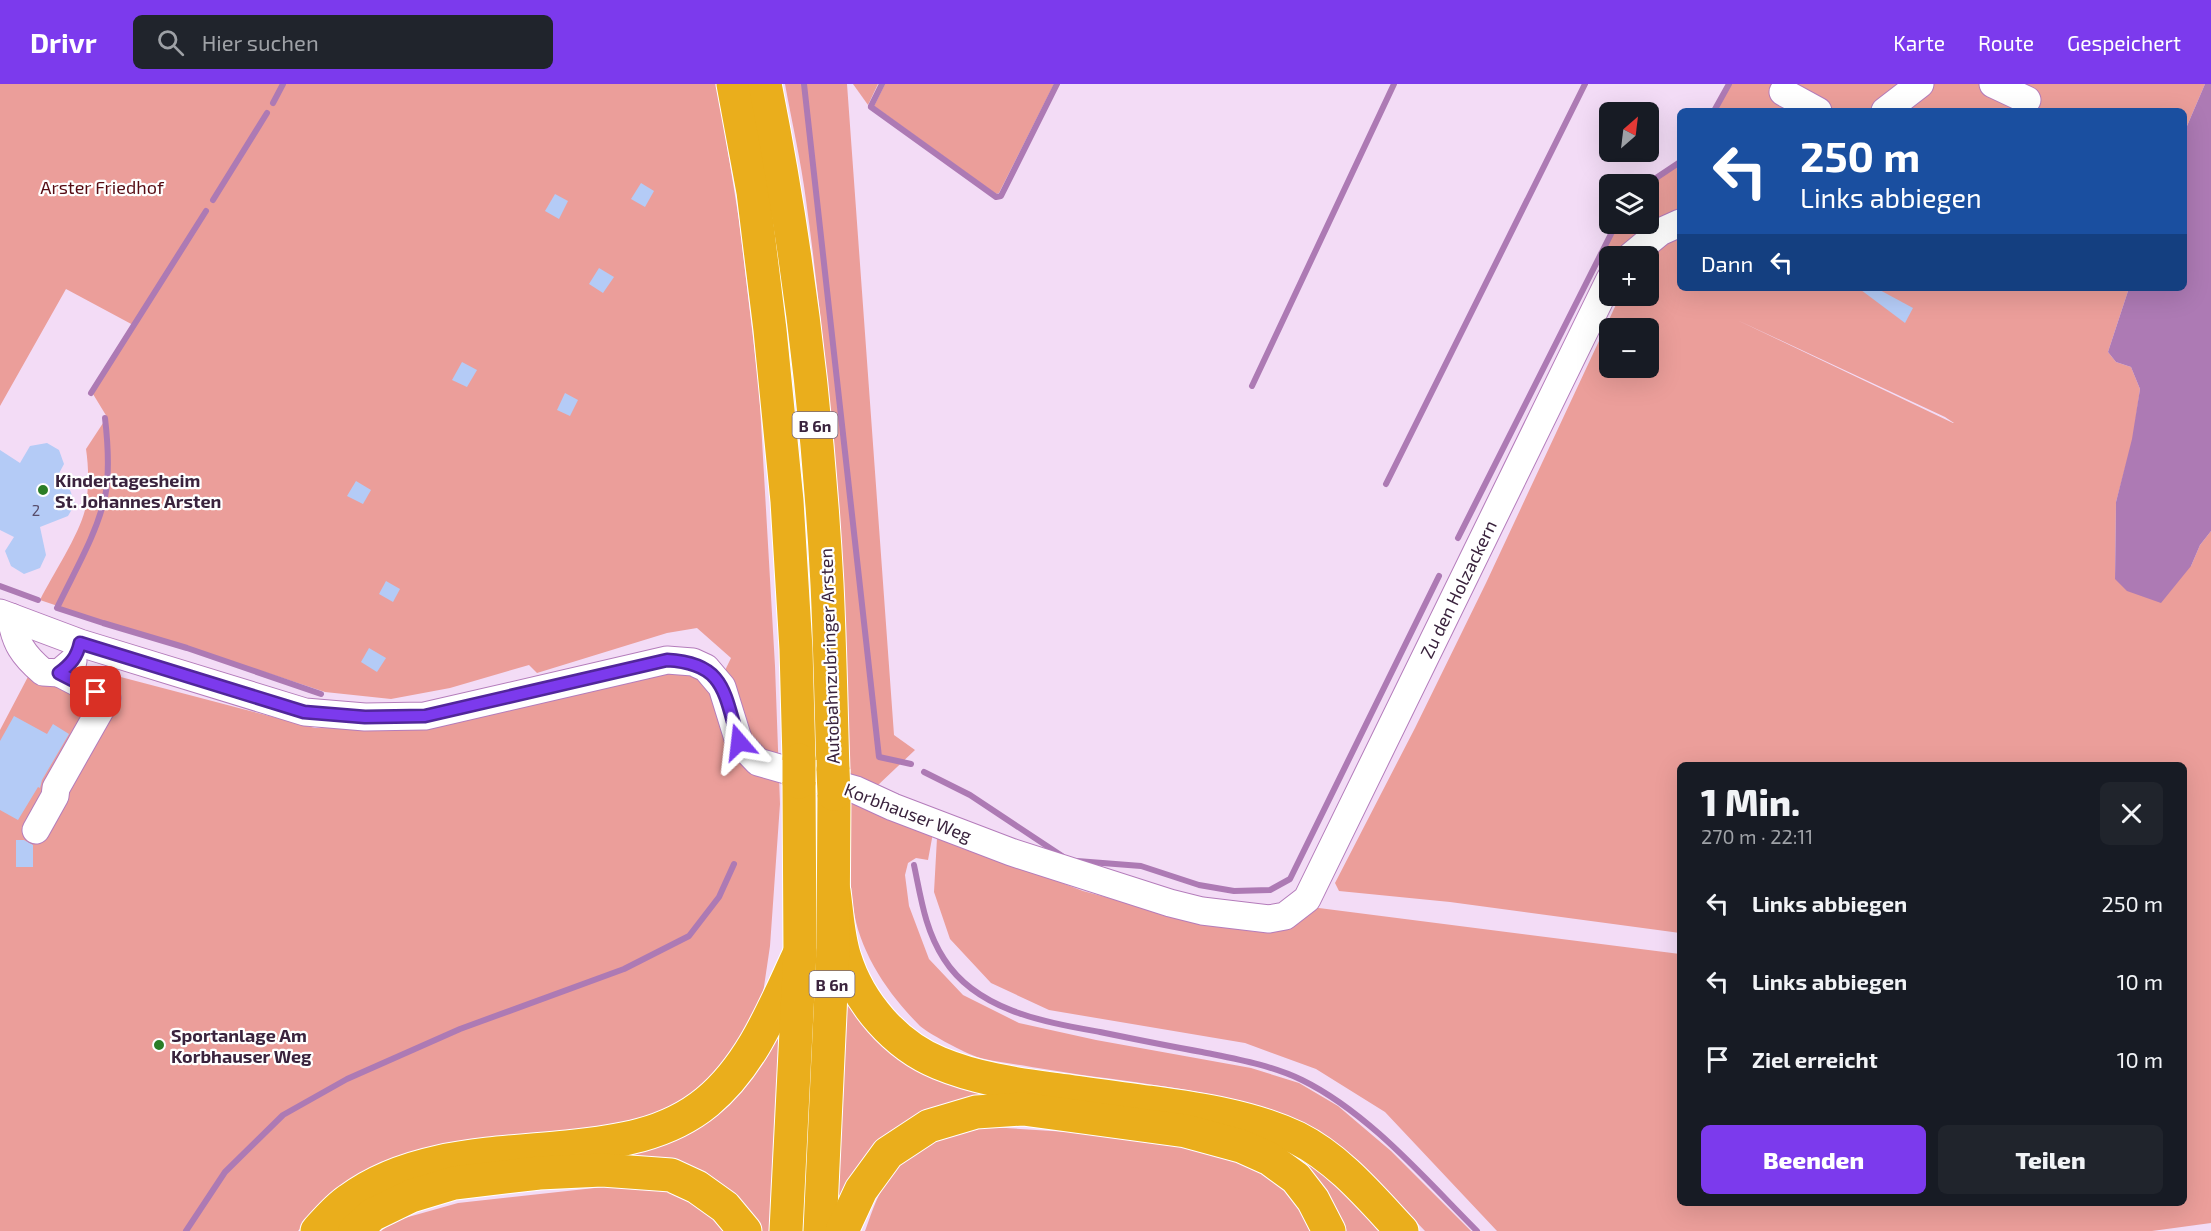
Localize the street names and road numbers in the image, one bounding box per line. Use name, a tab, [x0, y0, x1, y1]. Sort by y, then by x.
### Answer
road number: B 6n	[792, 412, 838, 438]
street label: Zu den Holzackern	[1415, 516, 1501, 662]
street label: Autobahnzubringer Arsten	[814, 548, 844, 764]
street label: Korbhauser Weg	[841, 778, 975, 846]
road number: B 6n	[810, 971, 854, 997]

